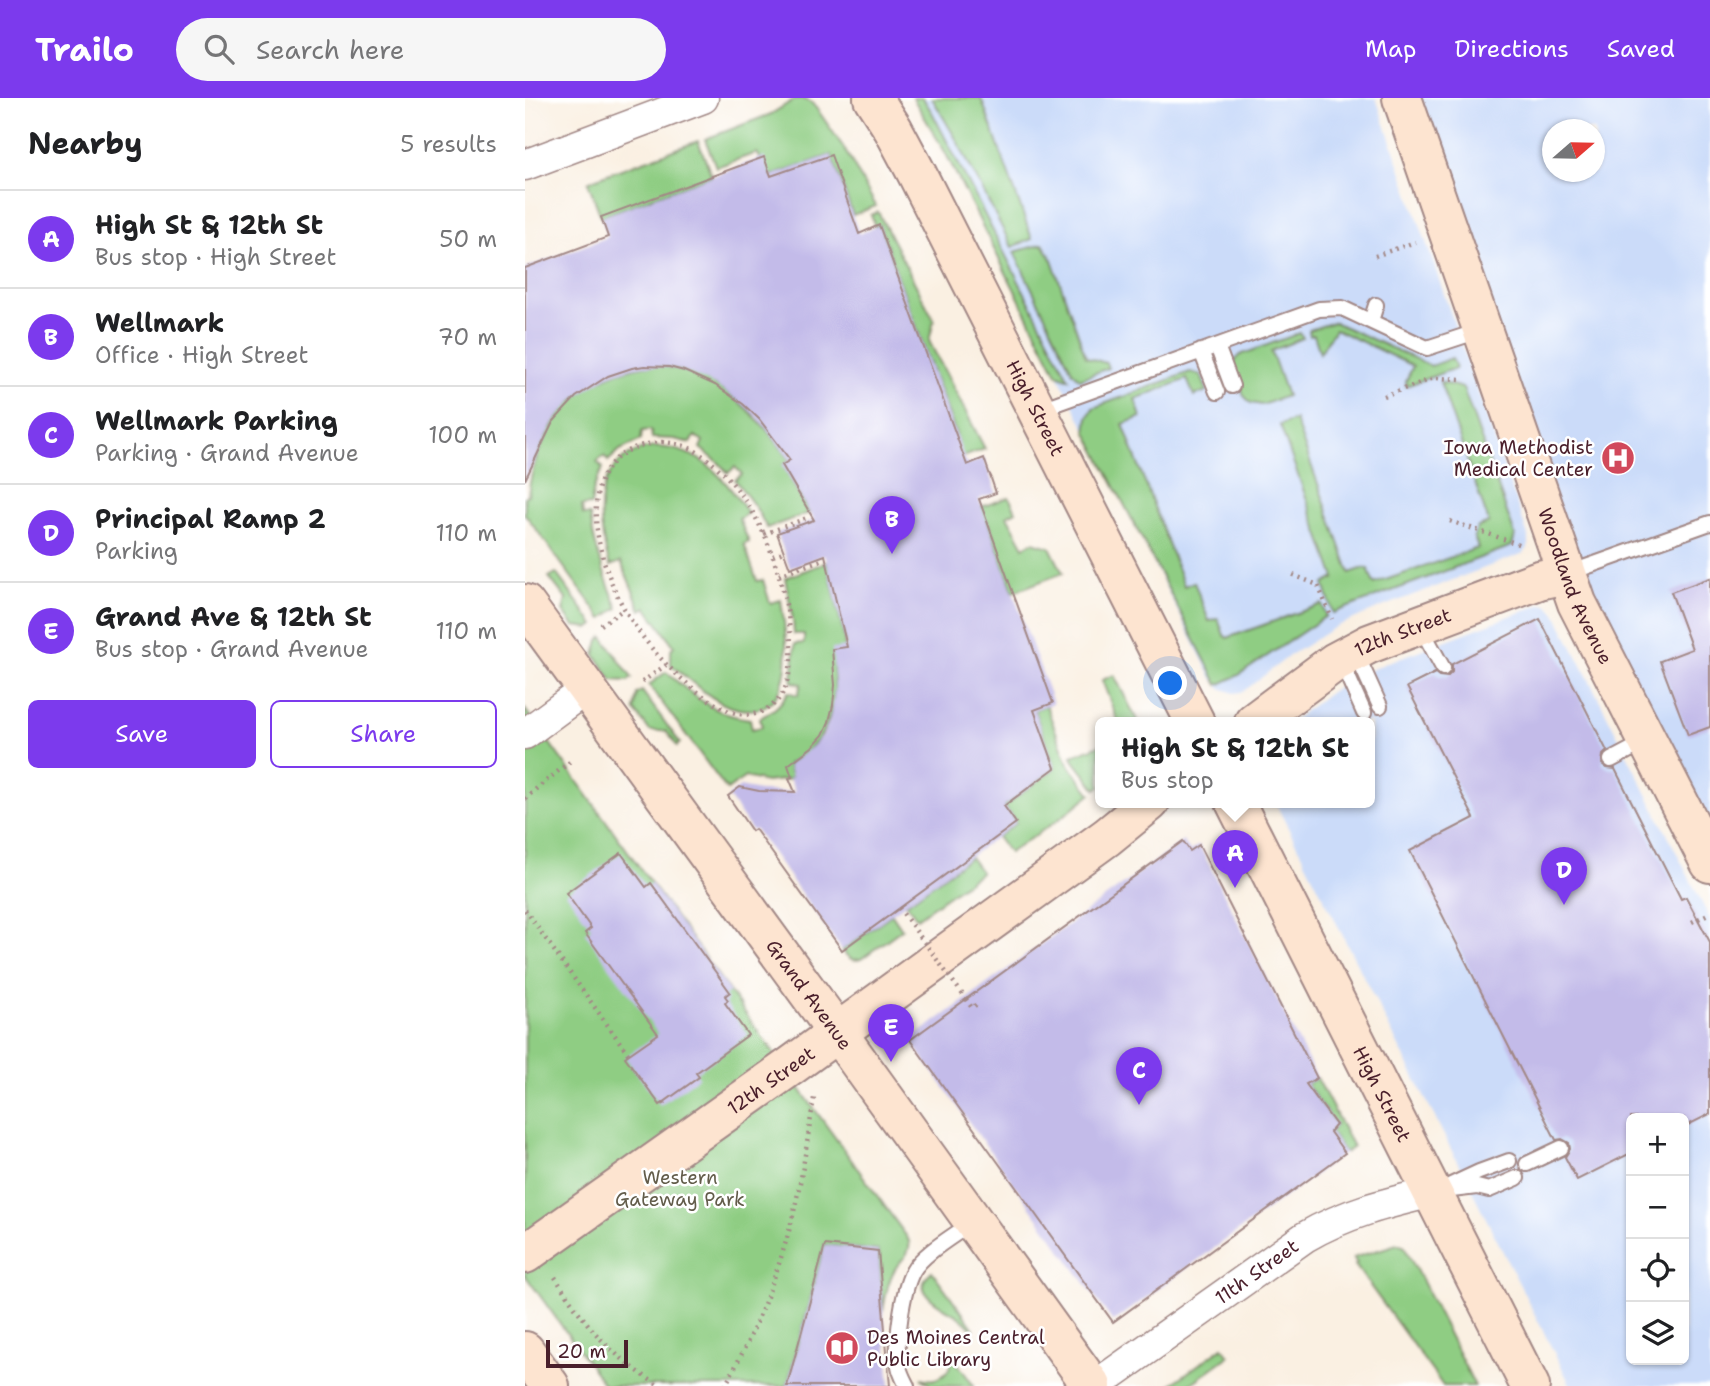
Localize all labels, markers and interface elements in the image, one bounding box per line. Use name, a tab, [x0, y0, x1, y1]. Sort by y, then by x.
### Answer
search box	[176, 18, 666, 81]
text: Trailo	[35, 27, 134, 72]
icon: search	[200, 30, 238, 68]
text: Search here	[256, 32, 405, 67]
text: Map	[1365, 33, 1416, 65]
text: Directions	[1454, 33, 1569, 65]
text: Saved	[1607, 33, 1675, 65]
north arrow	[1542, 119, 1605, 182]
text: Nearby	[28, 123, 143, 164]
text: 5 results	[400, 129, 497, 159]
text: High St & 12th St	[95, 207, 323, 242]
text: A	[42, 224, 60, 254]
text: 50 m	[439, 224, 497, 254]
text: Bus stop · High Street	[95, 242, 337, 272]
text: Wellmark	[95, 305, 225, 340]
text: B	[44, 322, 58, 352]
text: 70 m	[438, 322, 497, 352]
text: Office · High Street	[95, 340, 309, 370]
street label: High Street	[1000, 356, 1070, 460]
text: Wellmark Parking	[95, 403, 338, 438]
text: C	[44, 420, 58, 450]
text: 100 m	[428, 420, 497, 450]
place label: Iowa Methodist Medical Center	[1444, 435, 1593, 482]
text: Parking · Grand Avenue	[95, 438, 359, 468]
hospital icon: Iowa Methodist Medical Center	[1599, 439, 1637, 477]
pin: B	[869, 496, 915, 554]
text: Principal Ramp 2	[95, 501, 326, 536]
street label: Woodland Avenue	[1532, 505, 1618, 669]
text: D	[43, 518, 59, 548]
text: 110 m	[435, 518, 497, 548]
text: Parking	[95, 536, 178, 566]
text: Grand Ave & 12th St	[95, 599, 372, 634]
street label: 12th Street	[1350, 602, 1455, 663]
text: E	[43, 616, 59, 646]
text: 110 m	[435, 616, 497, 646]
text: Bus stop · Grand Avenue	[95, 634, 369, 664]
your location	[1153, 666, 1187, 700]
button: Save	[28, 700, 256, 768]
button: Share	[270, 700, 497, 768]
popup	[1095, 717, 1375, 808]
text: High St & 12th St	[1121, 730, 1349, 765]
text: Bus stop	[1121, 765, 1214, 795]
pin: A	[1212, 830, 1258, 888]
pin: D	[1541, 847, 1587, 905]
street label: Grand Avenue	[760, 934, 858, 1055]
pin: E	[868, 1004, 914, 1062]
street label: 12th Street	[722, 1041, 820, 1120]
street label: High Street	[1347, 1042, 1417, 1146]
pin: C	[1116, 1047, 1162, 1105]
map controls	[1626, 1113, 1689, 1365]
button: +	[1626, 1113, 1689, 1176]
park label: Western Gateway Park	[615, 1165, 745, 1212]
button: −	[1626, 1176, 1689, 1239]
street label: 11th Street	[1210, 1234, 1304, 1310]
button: locate	[1626, 1239, 1689, 1302]
button: layers	[1626, 1302, 1689, 1365]
place label: Des Moines Central Public Library	[867, 1325, 1045, 1372]
library icon: Des Moines Central Public Library	[823, 1329, 861, 1367]
scale bar	[546, 1337, 628, 1369]
text: 20 m	[557, 1339, 606, 1364]

